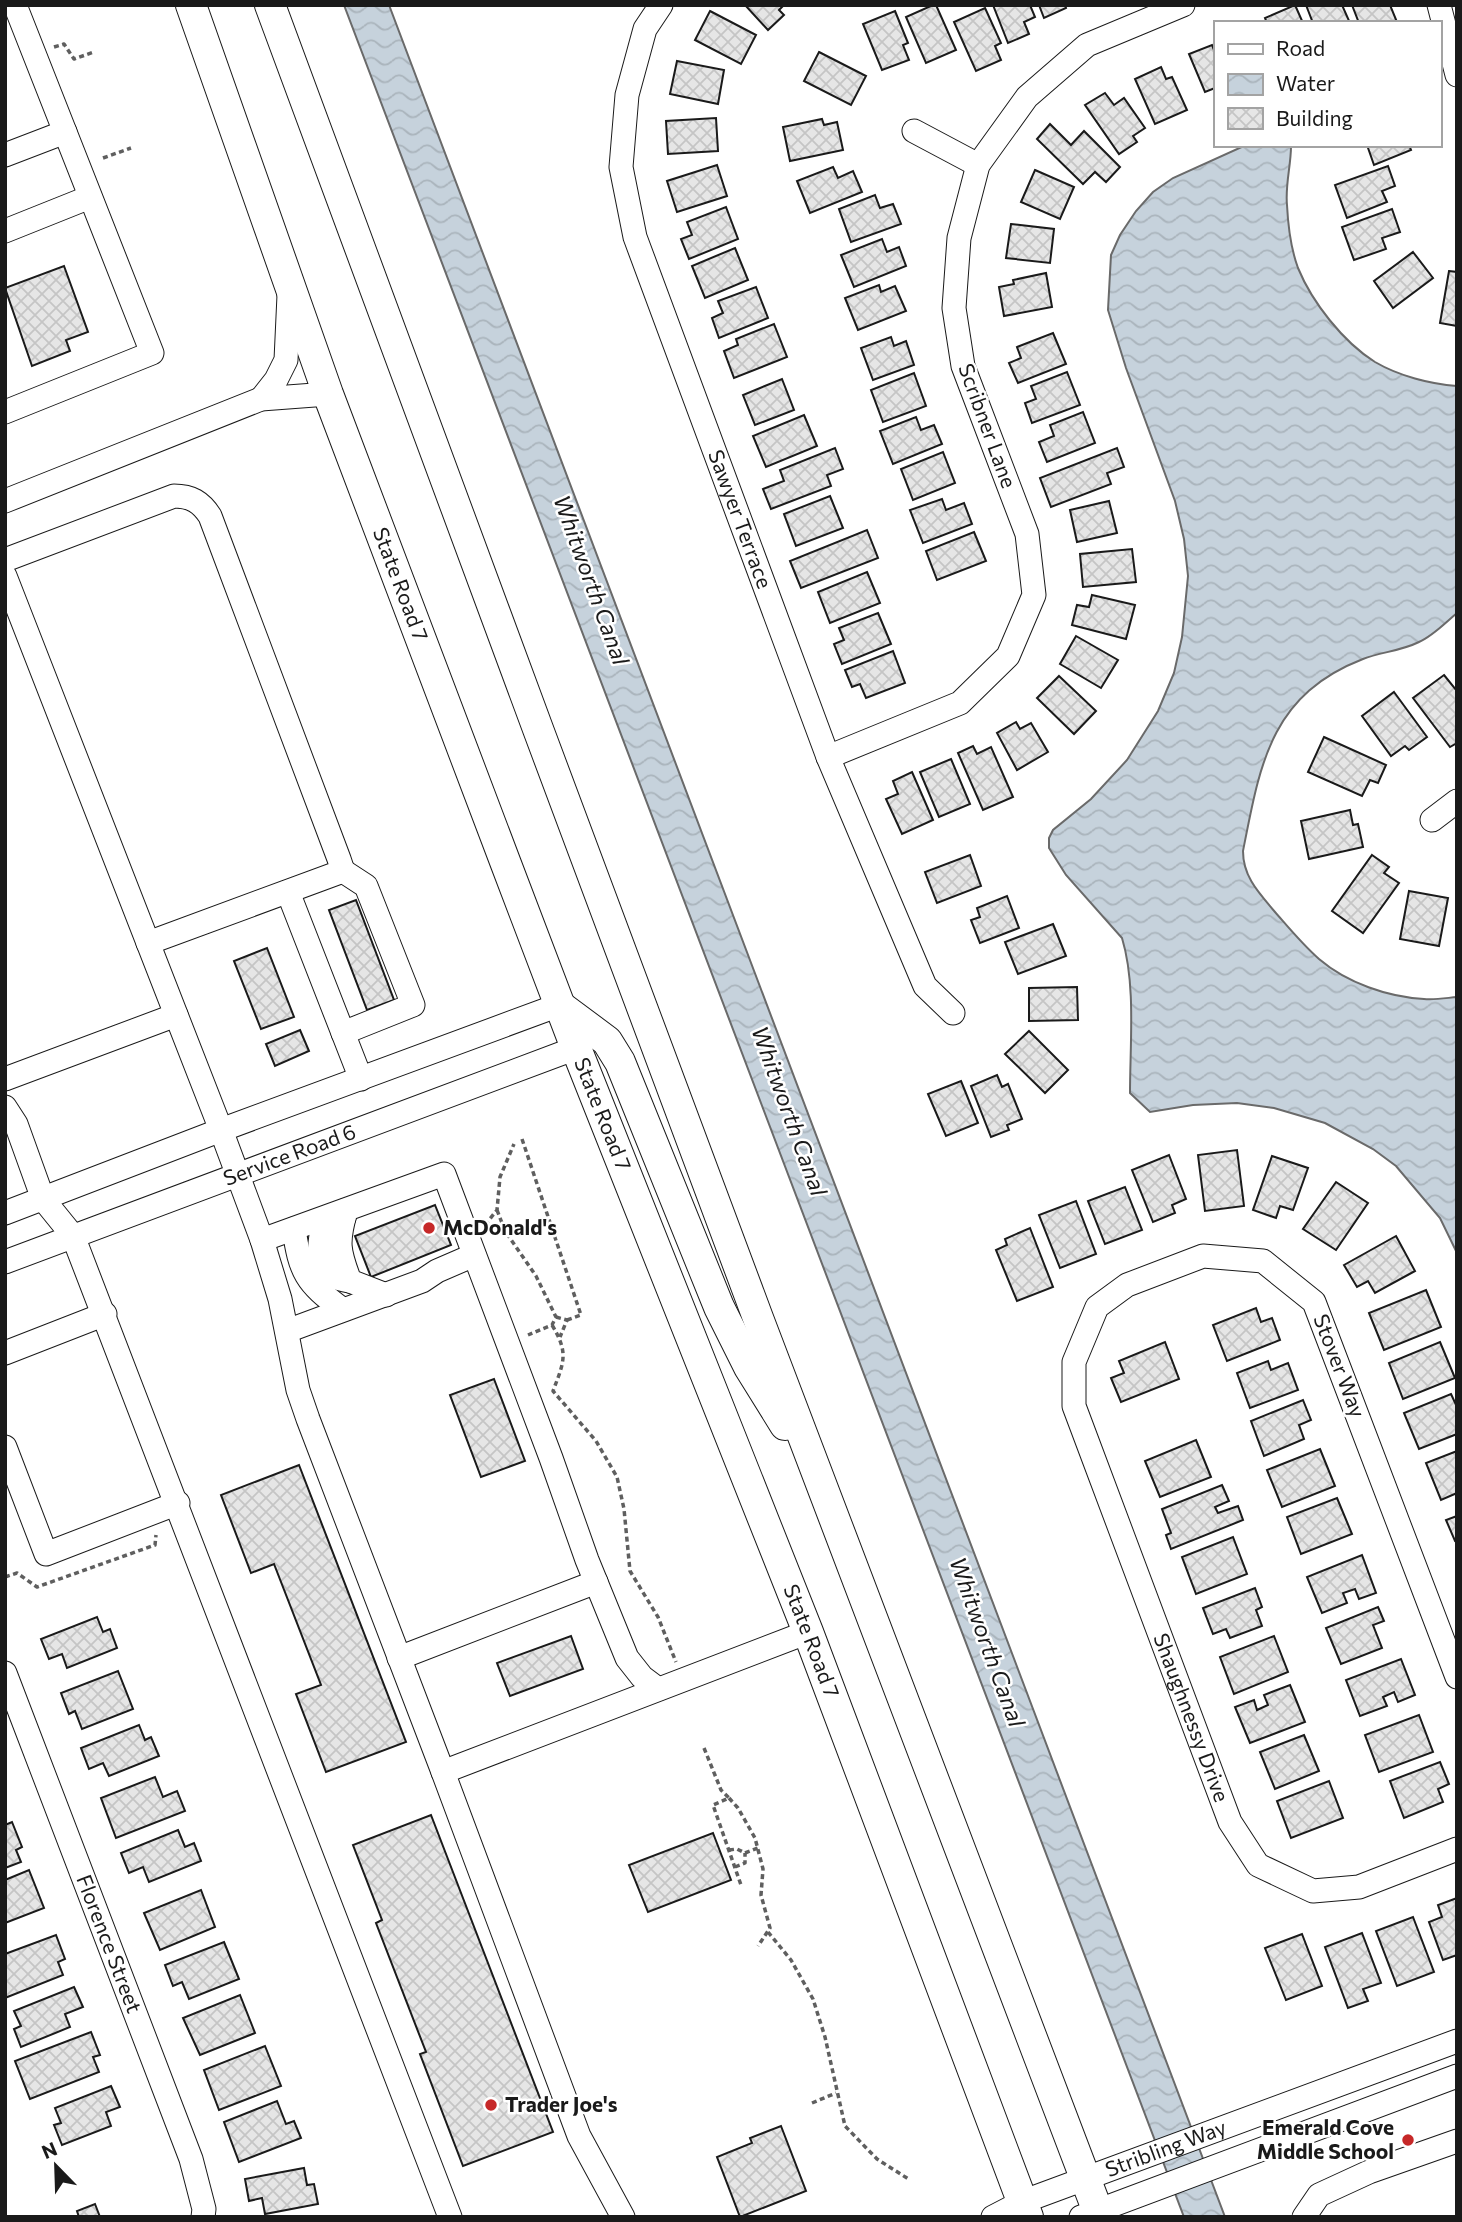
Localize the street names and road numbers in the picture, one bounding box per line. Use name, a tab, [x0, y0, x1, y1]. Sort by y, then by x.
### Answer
street label: Scribner Lane	[954, 360, 1022, 491]
street label: Sawyer Terrace	[704, 446, 778, 591]
street label: State Road 7	[369, 524, 434, 644]
street label: State Road 7	[570, 1053, 637, 1174]
street label: Service Road 6	[220, 1118, 359, 1190]
street label: Stover Way	[1309, 1310, 1372, 1421]
street label: State Road 7	[779, 1580, 846, 1701]
street label: Shaughnessy Drive	[1149, 1629, 1235, 1805]
street label: Florence Street	[72, 1871, 148, 2016]
street label: Stribling Way	[1101, 2114, 1229, 2181]

